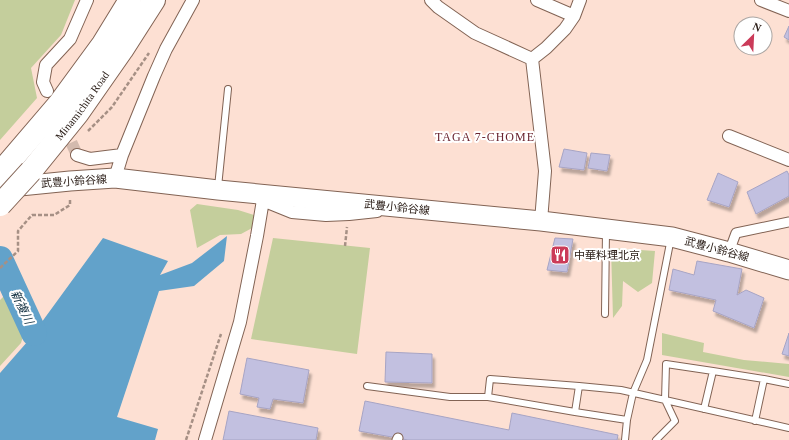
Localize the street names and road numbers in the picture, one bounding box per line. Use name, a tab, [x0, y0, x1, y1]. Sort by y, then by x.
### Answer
street label: Minamichita Road	[53, 69, 112, 142]
street label: 武豊小鈴谷線	[41, 173, 107, 189]
street label: 武豊小鈴谷線	[364, 198, 430, 216]
street label: 武豊小鈴谷線	[684, 235, 750, 263]

